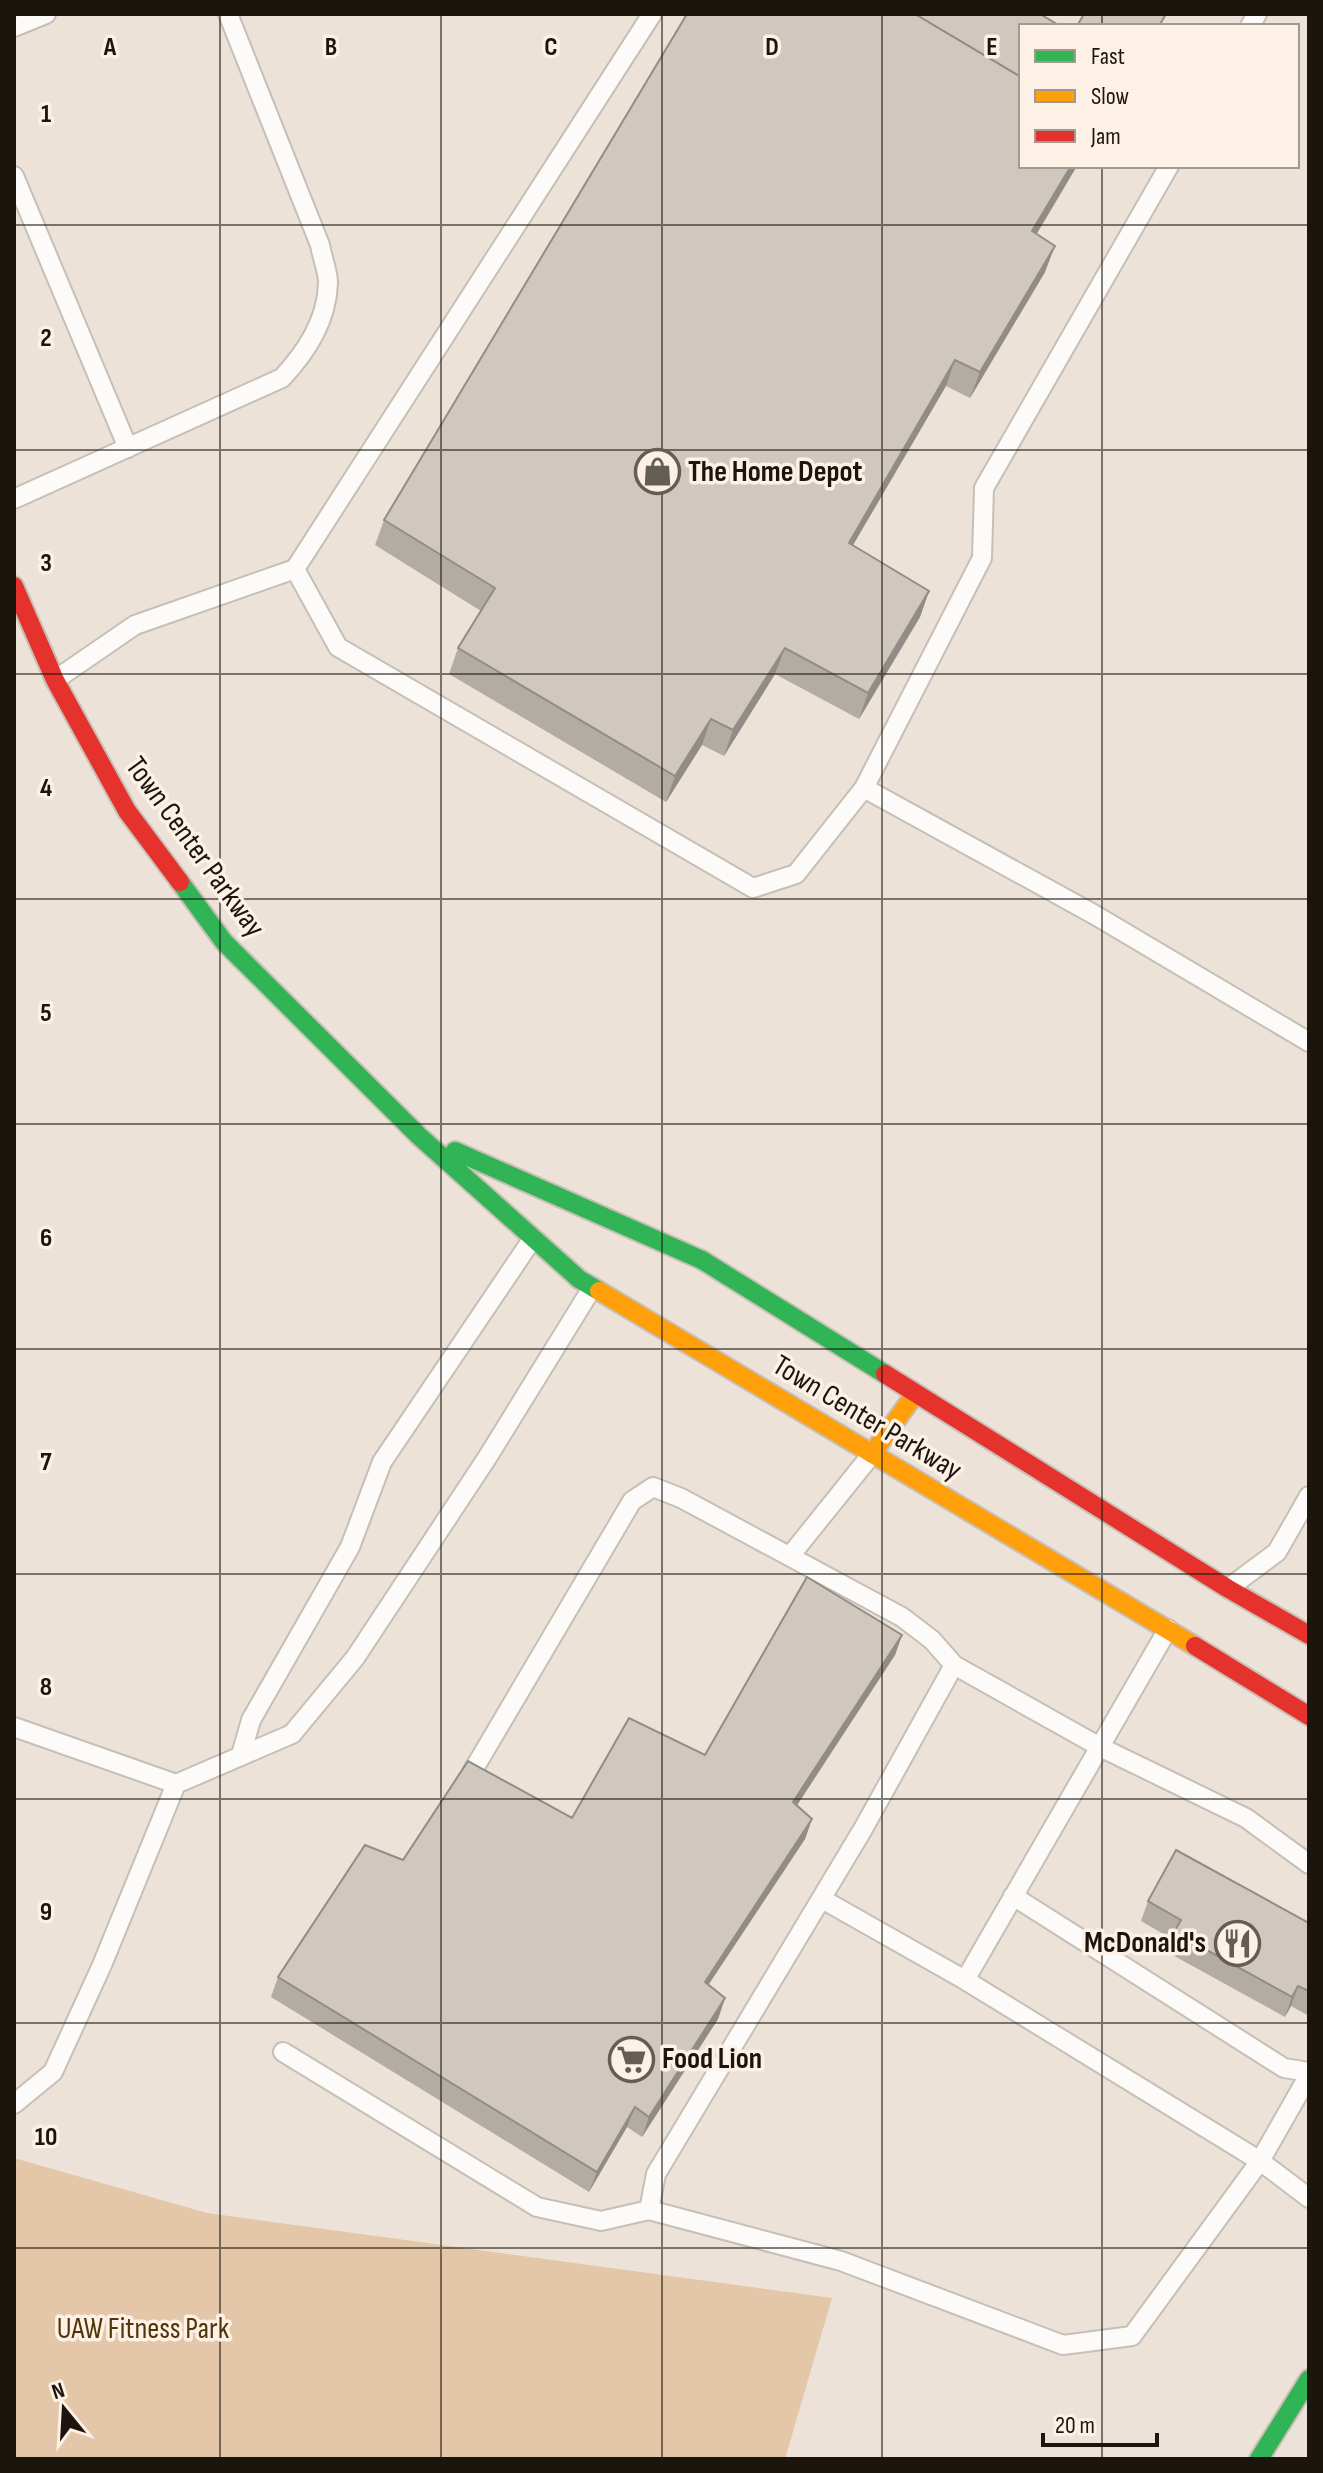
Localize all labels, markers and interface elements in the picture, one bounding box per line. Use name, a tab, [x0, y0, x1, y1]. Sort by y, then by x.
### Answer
legend	[1019, 24, 1299, 168]
text: A	[103, 32, 117, 63]
text: B	[325, 32, 337, 63]
text: C	[544, 32, 558, 63]
text: D	[765, 32, 779, 63]
text: E	[986, 32, 998, 63]
text: Fast	[1091, 42, 1125, 71]
text: Slow	[1091, 82, 1129, 111]
text: 1	[41, 99, 51, 130]
text: Jam	[1090, 122, 1121, 151]
text: 2	[40, 323, 52, 354]
shop icon: The Home Depot	[633, 448, 681, 496]
place label: The Home Depot	[688, 454, 863, 490]
text: 3	[40, 548, 52, 579]
street label: Town Center Parkway	[118, 750, 273, 944]
text: 4	[40, 773, 52, 804]
text: 5	[40, 998, 52, 1029]
text: 6	[40, 1223, 52, 1254]
street label: Town Center Parkway	[766, 1347, 968, 1489]
text: 7	[40, 1447, 52, 1478]
text: 8	[40, 1672, 52, 1703]
text: 9	[40, 1897, 52, 1928]
restaurant icon: McDonald's	[1213, 1919, 1261, 1967]
place label: McDonald's	[1084, 1925, 1206, 1961]
supermarket icon: Food Lion	[607, 2035, 655, 2083]
place label: Food Lion	[662, 2041, 762, 2077]
text: 10	[35, 2122, 57, 2153]
park label: UAW Fitness Park	[57, 2311, 230, 2347]
north arrow	[24, 2369, 104, 2449]
text: N	[49, 2377, 68, 2406]
scale bar	[1043, 2397, 1157, 2447]
text: 20 m	[1055, 2411, 1095, 2440]

